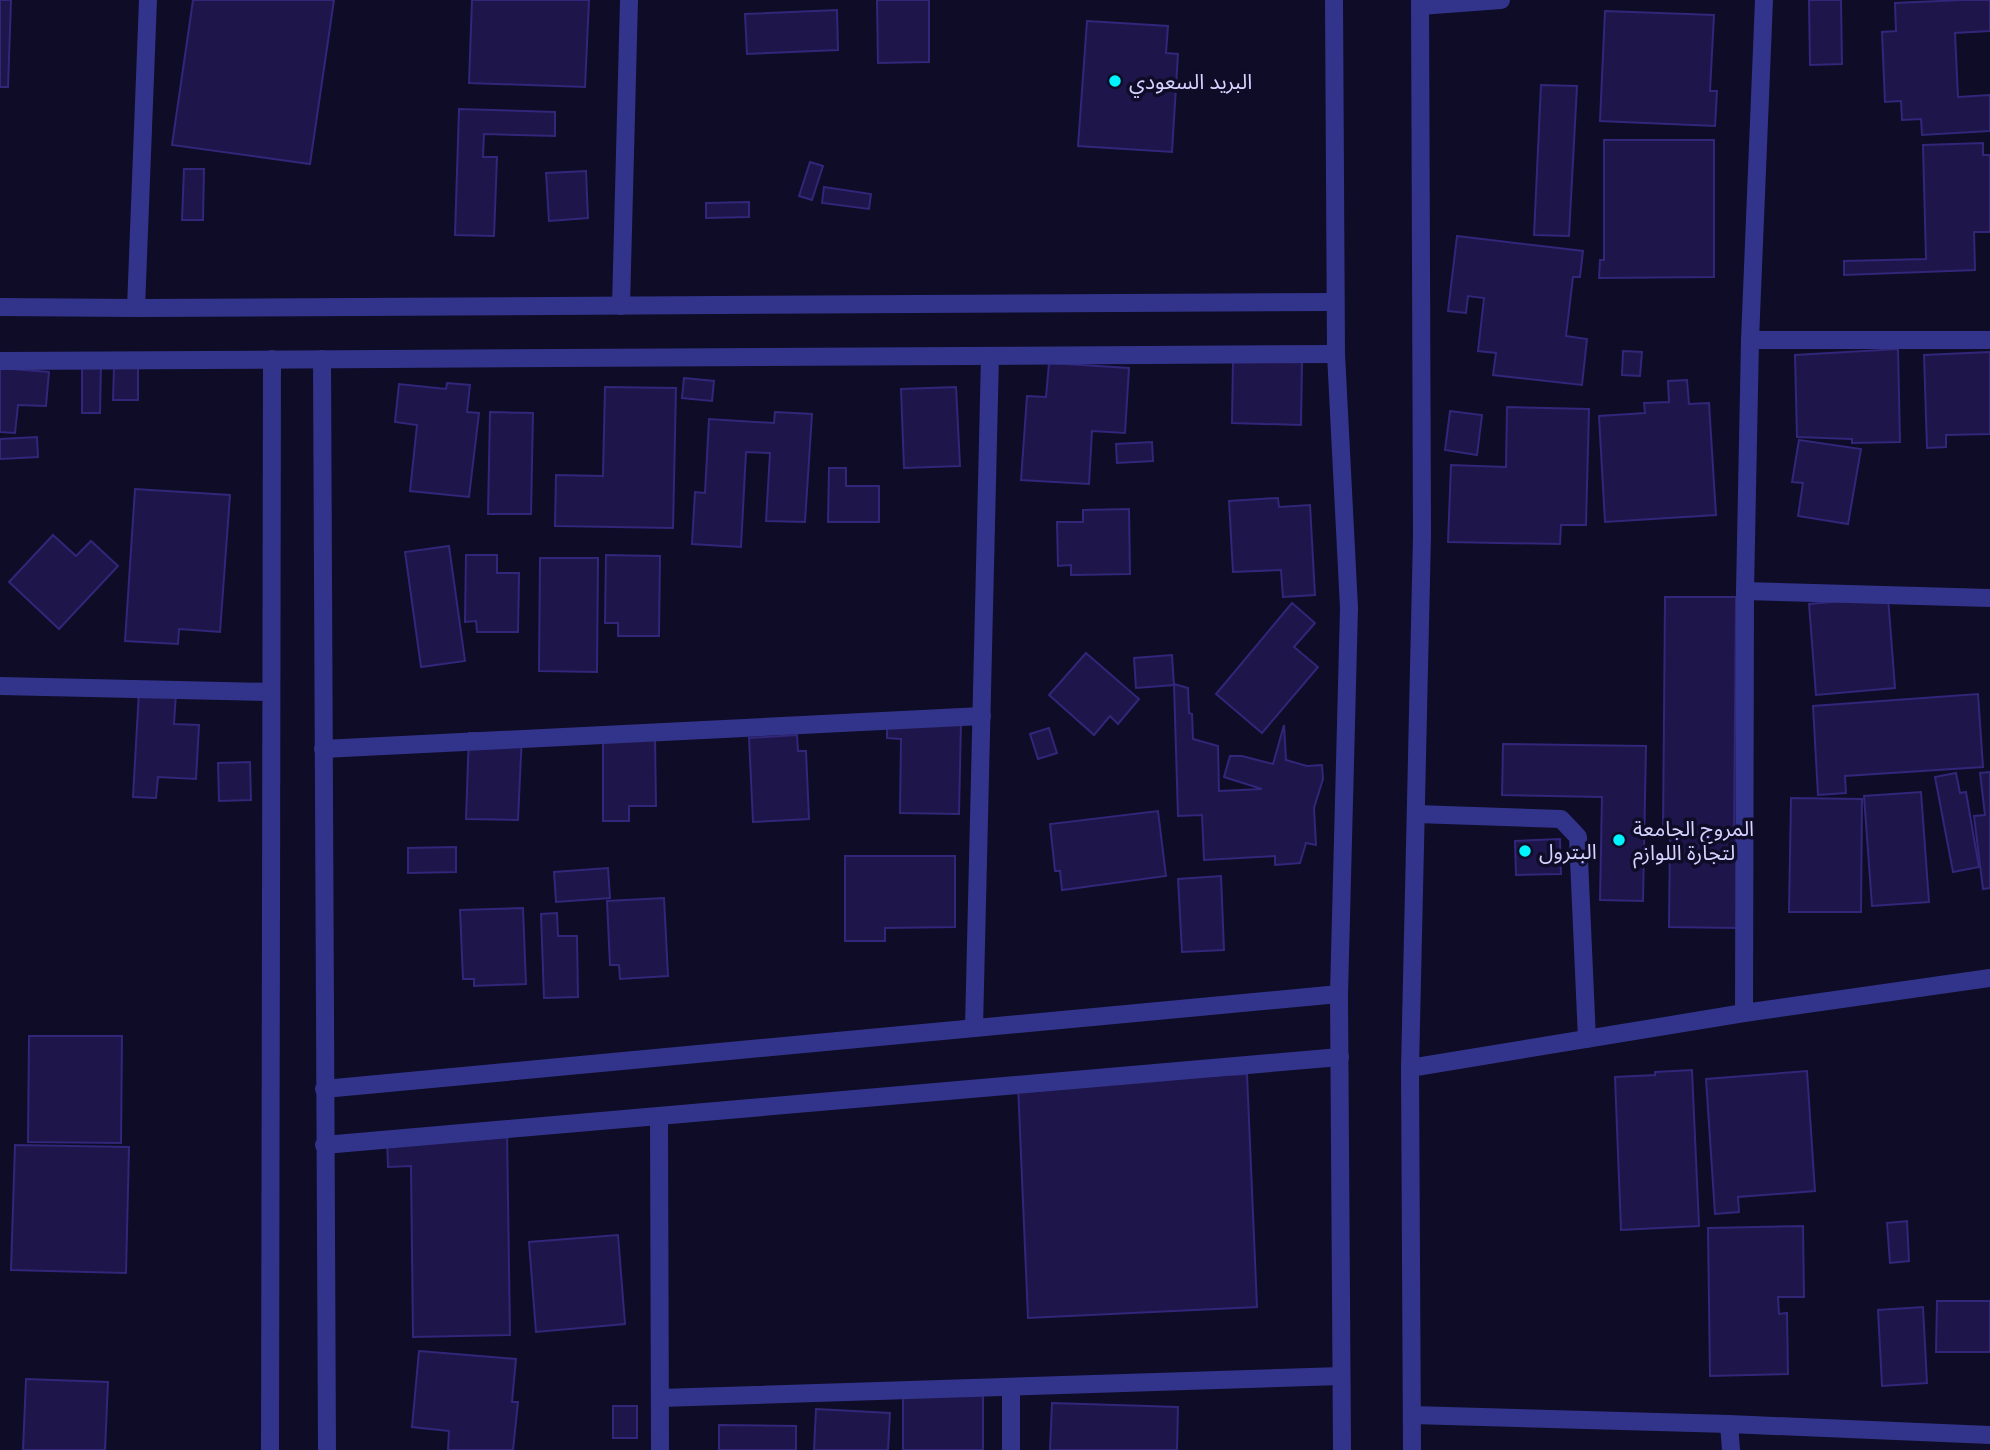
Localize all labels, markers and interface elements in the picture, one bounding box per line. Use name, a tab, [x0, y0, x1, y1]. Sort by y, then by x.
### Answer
place label: البريد السعودي	[1129, 68, 1252, 98]
marker: البريد السعودي	[1107, 73, 1123, 89]
place label: المروج الجامعة لتجارة اللوازم	[1633, 815, 1754, 869]
marker: المروج الجامعة لتجارة اللوازم	[1611, 832, 1627, 848]
place label: البترول	[1539, 838, 1597, 864]
marker: البترول	[1517, 843, 1533, 859]

